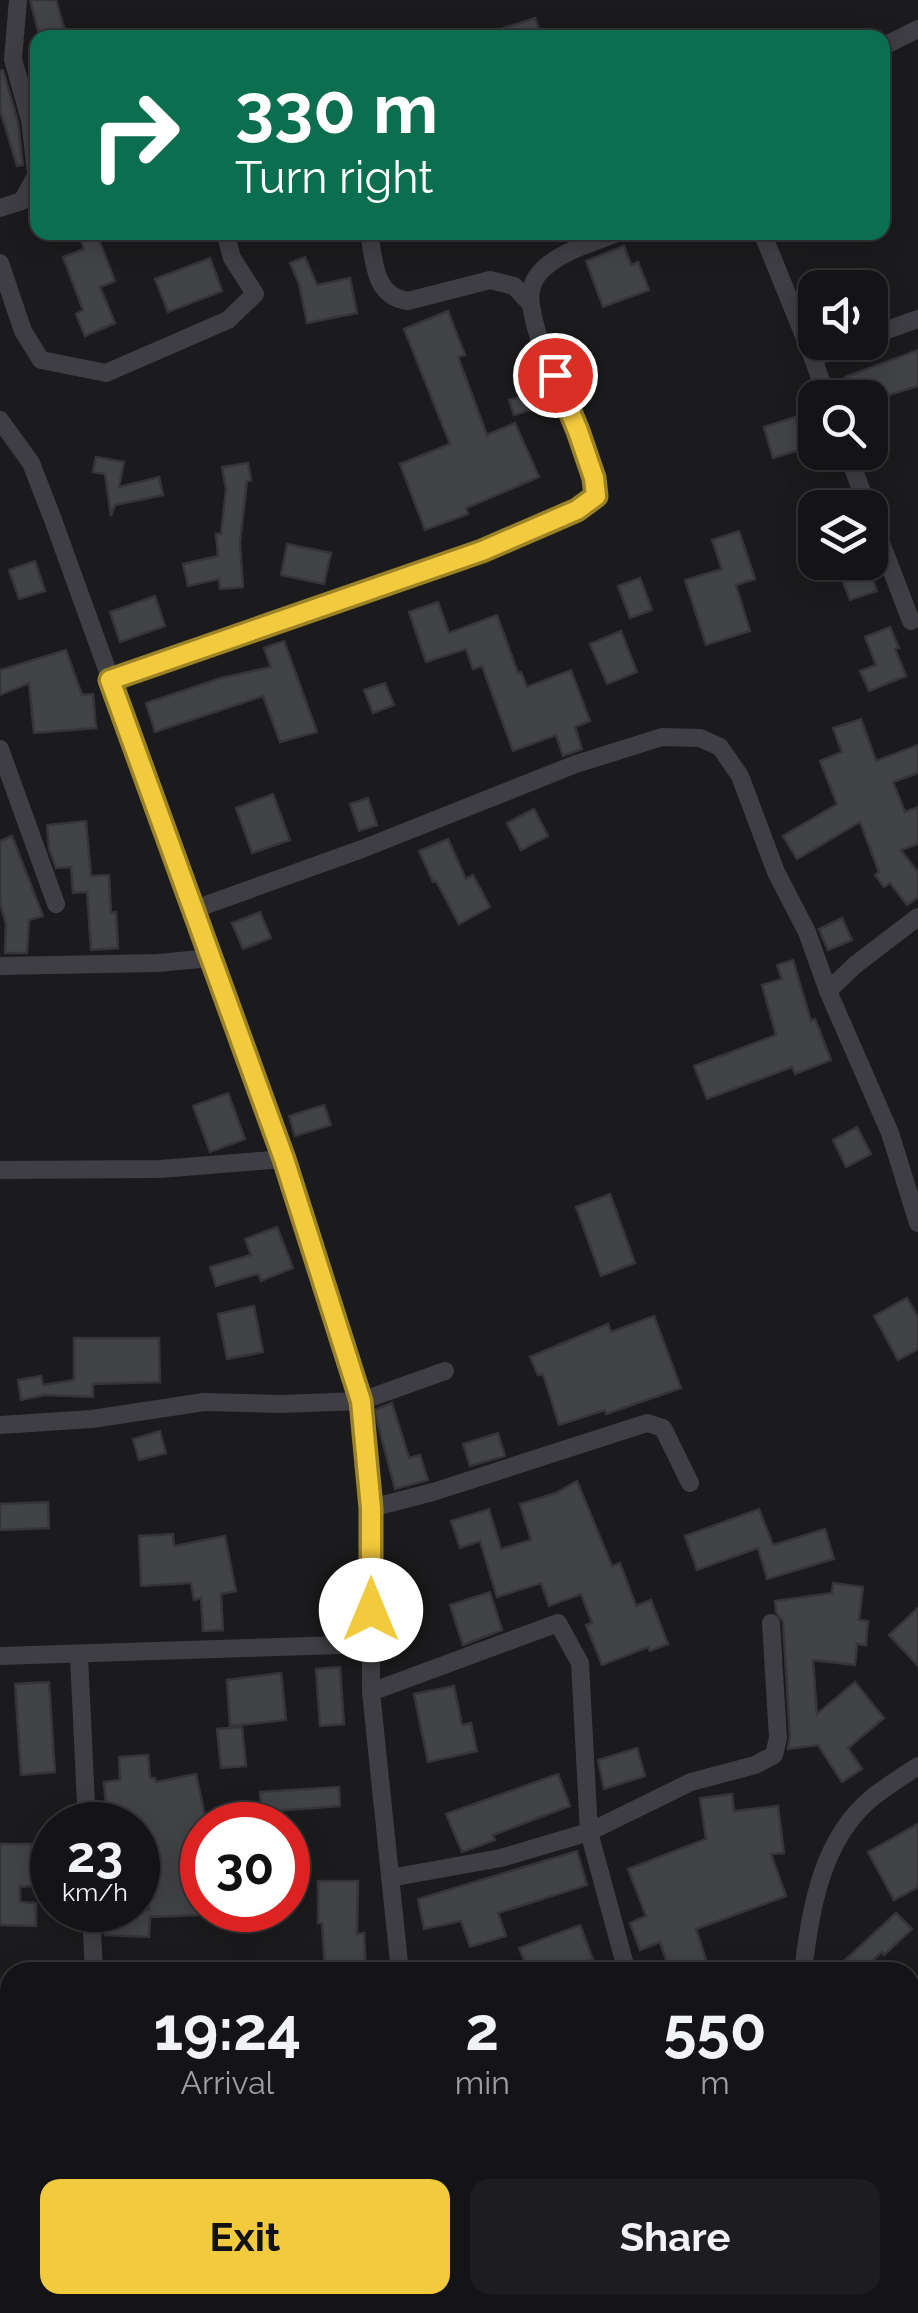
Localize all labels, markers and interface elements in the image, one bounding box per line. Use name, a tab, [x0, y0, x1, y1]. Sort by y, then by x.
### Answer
text: 330 m	[235, 67, 438, 149]
icon: right	[70, 70, 200, 200]
text: Turn right	[235, 151, 433, 204]
map controls	[798, 270, 888, 580]
button: sound	[798, 270, 888, 360]
pin	[513, 333, 598, 418]
icon: arrive	[528, 348, 583, 403]
button: search	[798, 380, 888, 470]
button: layers	[798, 490, 888, 580]
position arrow	[319, 1558, 423, 1662]
speed limit sign: 30	[180, 1802, 310, 1932]
text: 23	[67, 1825, 123, 1884]
text: km/h	[62, 1877, 128, 1907]
text: 19:24	[153, 1994, 301, 2064]
text: 2	[465, 1994, 499, 2064]
text: 550	[663, 1994, 767, 2064]
text: Arrival	[180, 2064, 274, 2101]
text: min	[455, 2064, 510, 2101]
text: m	[700, 2064, 730, 2101]
button: Exit	[40, 2179, 450, 2294]
button: Share	[470, 2179, 880, 2294]

